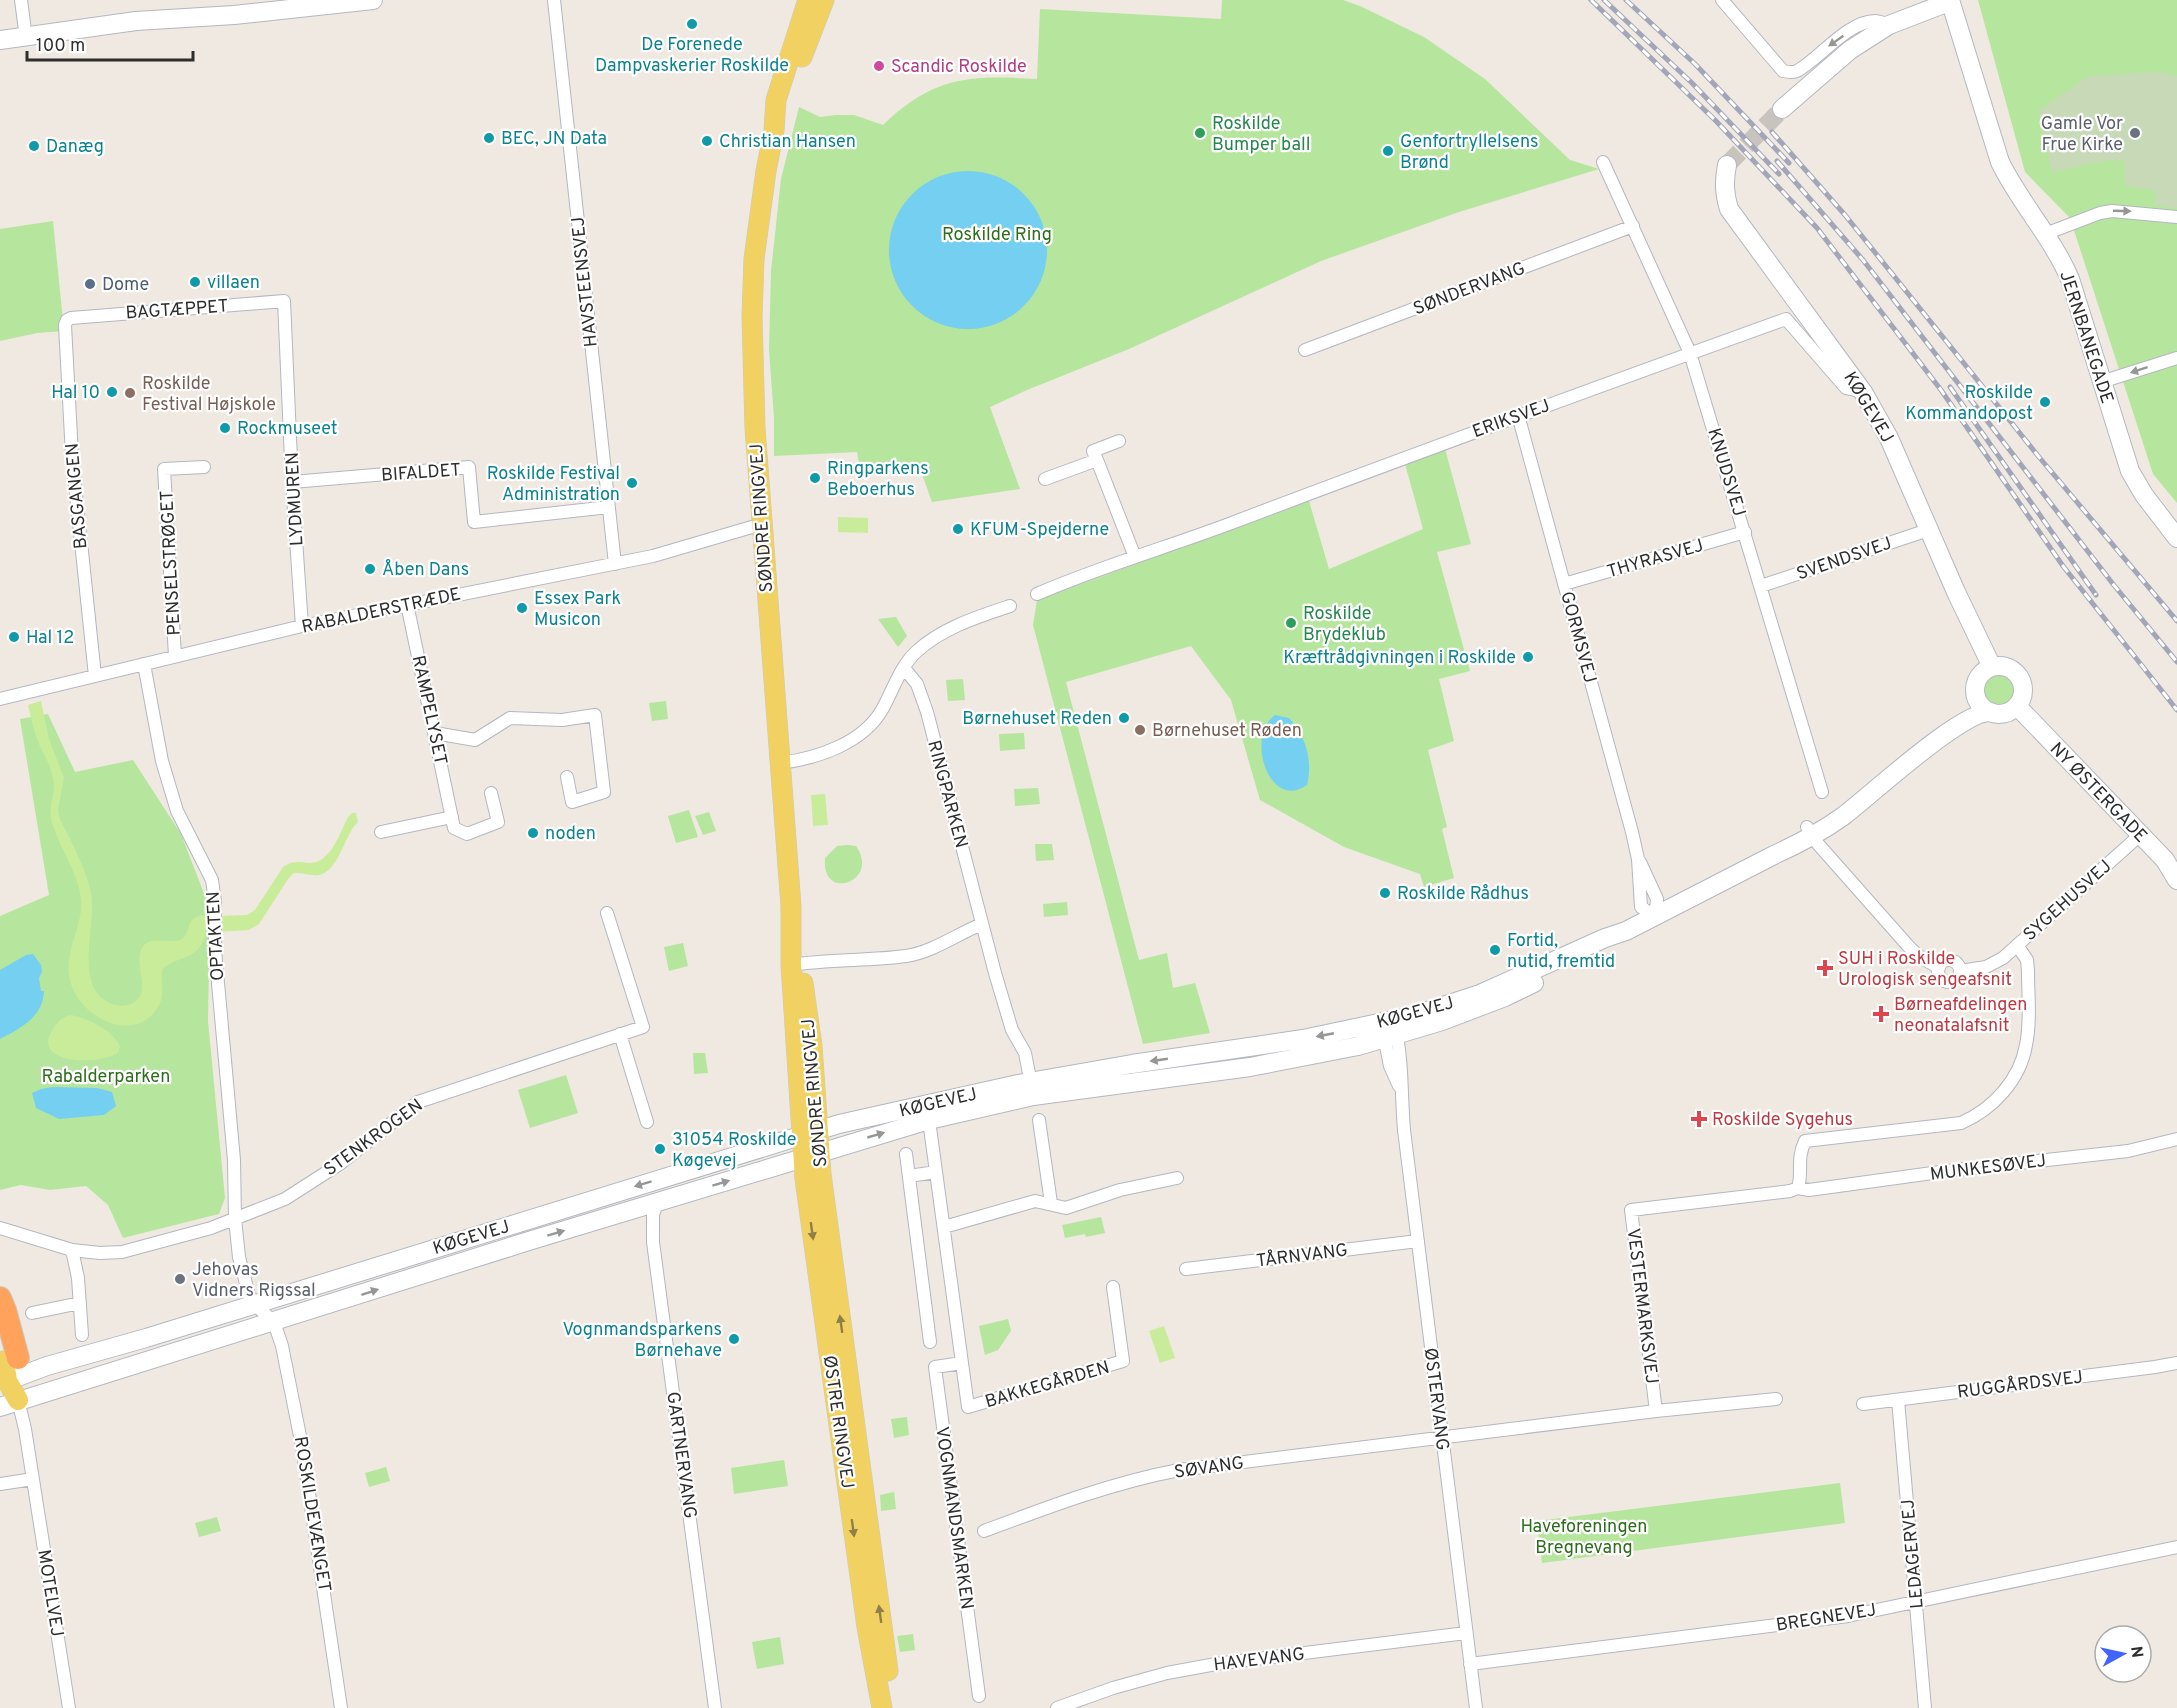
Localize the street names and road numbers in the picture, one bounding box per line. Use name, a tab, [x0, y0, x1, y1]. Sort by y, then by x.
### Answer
street label: HAVSTEENSVEJ	[567, 215, 604, 348]
street label: SØNDERVANG	[1410, 258, 1529, 321]
street label: JERNBANEGADE	[2053, 268, 2118, 407]
street label: BAGTÆPPET	[125, 295, 229, 326]
street label: KØGEVEJ	[1838, 368, 1898, 448]
street label: ERIKSVEJ	[1470, 395, 1553, 444]
street label: KNUDSVEJ	[1701, 425, 1750, 519]
street label: BASGANGEN	[61, 442, 94, 550]
street label: SØNDRE RINGVEJ	[746, 443, 779, 593]
street label: LYDMUREN	[282, 451, 309, 546]
street label: BIFALDET	[380, 459, 462, 488]
street label: PENSELSTRØGET	[156, 490, 187, 636]
street label: SVENDSVEJ	[1794, 532, 1895, 586]
street label: THYRASVEJ	[1605, 535, 1706, 584]
street label: RABALDERSTRÆDE	[300, 583, 463, 640]
street label: GORMSVEJ	[1554, 589, 1601, 686]
street label: RAMPELYSET	[406, 653, 451, 767]
street label: RINGPARKEN	[921, 738, 972, 851]
street label: NY ØSTERGADE	[2044, 738, 2152, 848]
street label: SYGEHUSVEJ	[2019, 855, 2117, 947]
street label: OPTAKTEN	[203, 891, 230, 981]
street label: KØGEVEJ	[1374, 992, 1457, 1035]
street label: SØNDRE RINGVEJ	[798, 1018, 833, 1168]
street label: KØGEVEJ	[897, 1083, 979, 1124]
street label: STENKROGEN	[320, 1095, 428, 1182]
street label: MUNKESØVEJ	[1929, 1150, 2048, 1187]
street label: KØGEVEJ	[430, 1216, 513, 1261]
street label: VESTERMARKSVEJ	[1621, 1227, 1662, 1385]
street label: TÅRNVANG	[1255, 1239, 1349, 1274]
street label: ØSTERVANG	[1418, 1347, 1453, 1452]
street label: ØSTRE RINGVEJ	[817, 1354, 858, 1490]
street label: BAKKEGÅRDEN	[982, 1357, 1112, 1414]
street label: RUGGÅRDSVEJ	[1956, 1366, 2084, 1405]
street label: GARTNERVANG	[660, 1390, 701, 1520]
street label: VOGNMANDSMARKEN	[929, 1425, 978, 1611]
street label: ROSKILDEVÆNGET	[288, 1435, 335, 1594]
street label: SØVANG	[1173, 1452, 1246, 1485]
street label: LEDAGERVEJ	[1897, 1498, 1930, 1610]
street label: MOTELVEJ	[31, 1548, 68, 1639]
street label: BREGNEVEJ	[1774, 1599, 1878, 1638]
street label: HAVEVANG	[1212, 1643, 1306, 1677]

